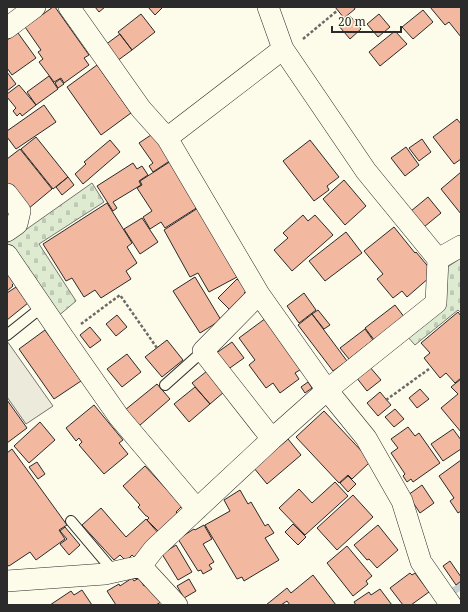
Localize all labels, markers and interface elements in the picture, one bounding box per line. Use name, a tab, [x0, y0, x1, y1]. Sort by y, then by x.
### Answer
scale bar	[332, 8, 401, 34]
text: 20 m	[338, 13, 366, 30]

